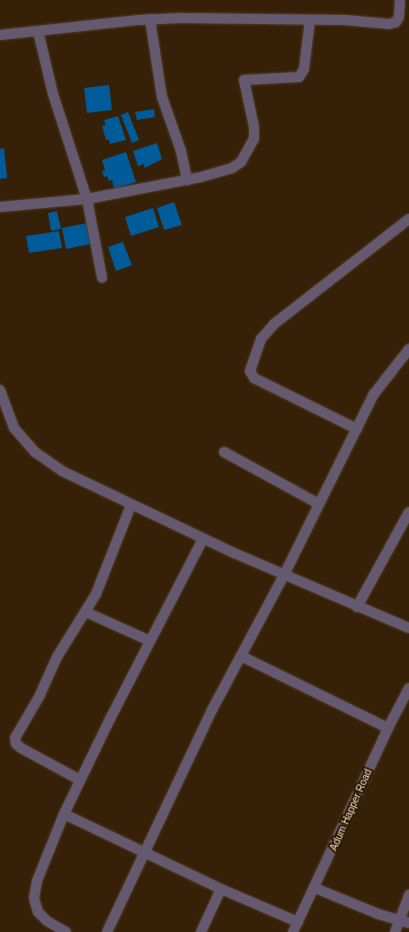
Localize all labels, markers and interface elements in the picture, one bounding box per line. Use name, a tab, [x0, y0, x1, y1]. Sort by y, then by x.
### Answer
street label: Adum Happer Road	[328, 767, 374, 853]

